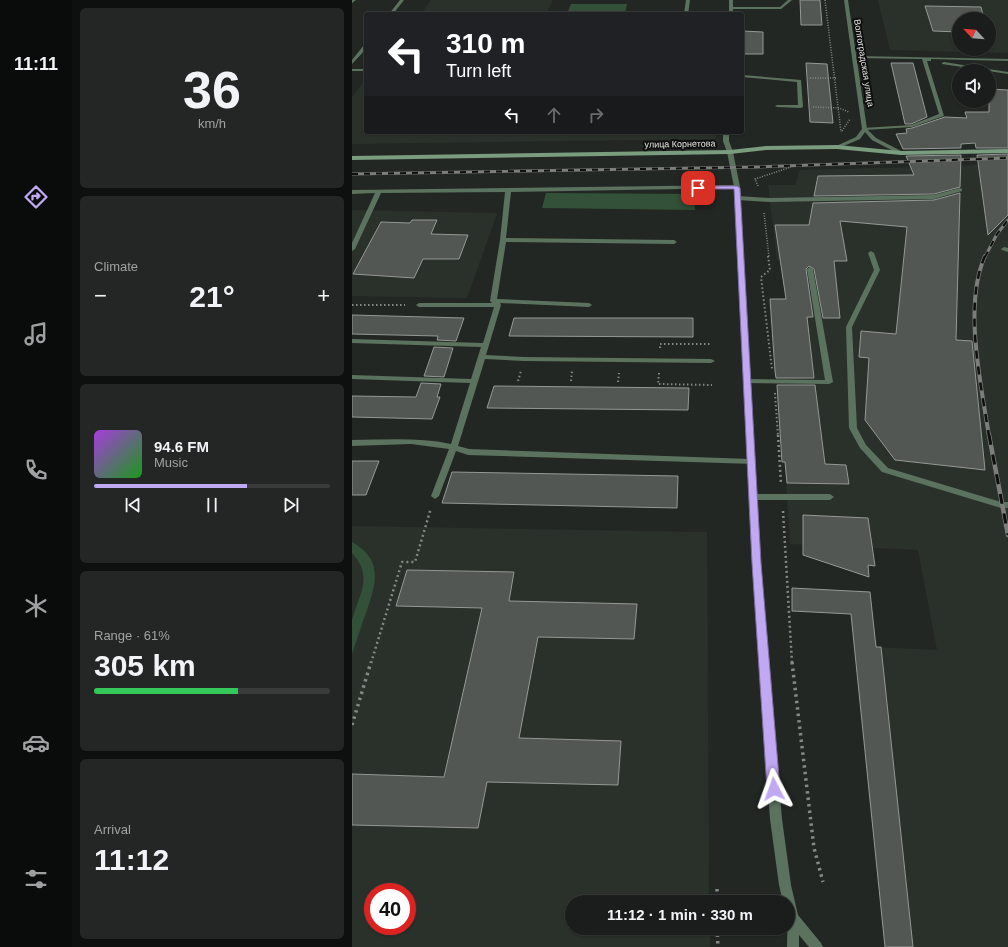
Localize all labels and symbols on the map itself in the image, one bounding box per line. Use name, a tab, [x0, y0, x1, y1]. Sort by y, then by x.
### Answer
north arrow	[952, 12, 996, 56]
street label: Волгоградская улица	[852, 19, 876, 107]
street label: улица Корнетова	[644, 138, 716, 150]
pin	[681, 171, 715, 205]
position arrow	[753, 768, 795, 810]
speed limit sign: 40	[364, 883, 416, 935]

